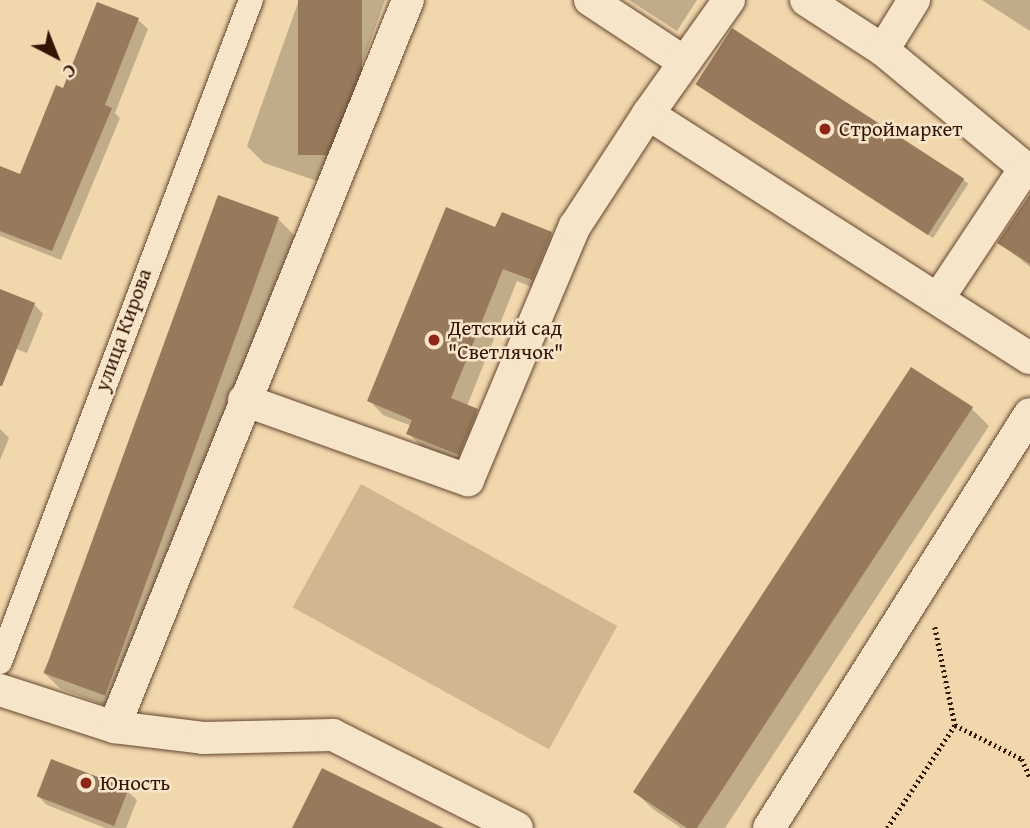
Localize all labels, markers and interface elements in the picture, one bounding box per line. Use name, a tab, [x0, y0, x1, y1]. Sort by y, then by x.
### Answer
north arrow	[21, 21, 91, 91]
text: С	[57, 58, 83, 86]
place label: Строймаркет	[839, 116, 962, 142]
marker: Строймаркет	[817, 121, 833, 137]
street label: улица Кирова	[89, 265, 157, 395]
place label: Детский сад "Светлячок"	[448, 315, 563, 365]
marker: Детский сад "Светлячок"	[426, 332, 442, 348]
place label: Юность	[100, 770, 170, 796]
marker: Юность	[78, 775, 94, 791]

